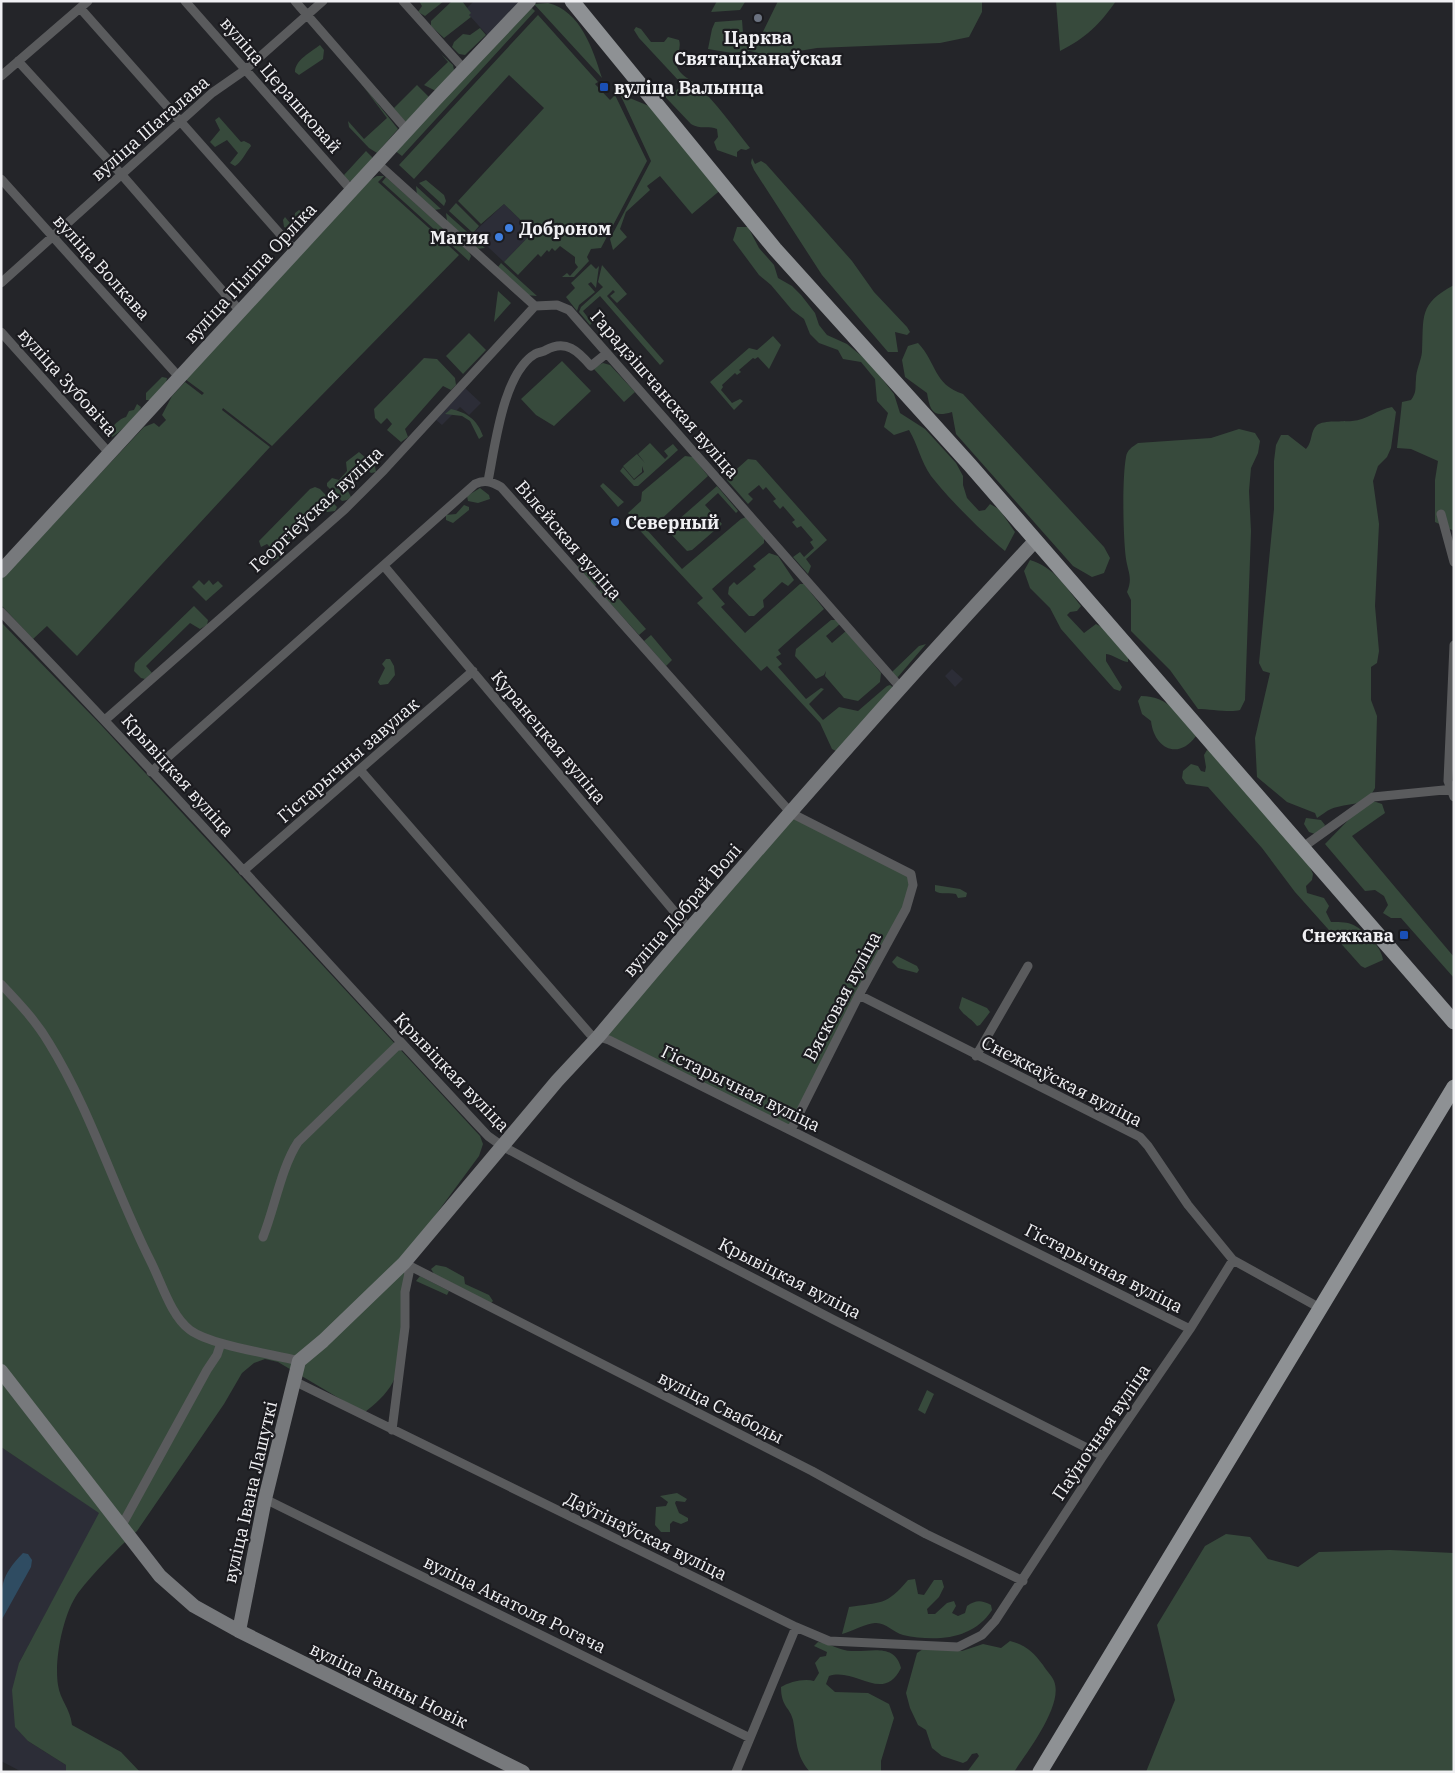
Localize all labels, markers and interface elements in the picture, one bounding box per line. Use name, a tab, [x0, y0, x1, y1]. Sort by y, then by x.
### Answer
street label: вуліца Церашковай	[215, 12, 347, 158]
marker: Царква Святаціханаўская	[752, 12, 764, 24]
place label: Царква Святаціханаўская	[674, 26, 842, 70]
street label: вуліца Шаталава	[86, 70, 214, 186]
place label: вуліца Валынца	[614, 76, 764, 99]
marker: вуліца Валынца	[598, 81, 610, 93]
street label: вуліца Піліпа Орліка	[179, 198, 321, 348]
street label: вуліца Волкава	[48, 209, 156, 325]
place label: Доброном	[519, 217, 611, 240]
marker: Доброном	[503, 222, 515, 234]
place label: Магия	[430, 226, 489, 249]
marker: Магия	[493, 231, 505, 243]
street label: Гарадзішчанская вуліца	[586, 305, 745, 483]
street label: вуліца Зубовіча	[13, 323, 123, 441]
street label: Георгіеўская вуліца	[244, 441, 388, 577]
street label: Вілейская вуліца	[511, 475, 627, 605]
place label: Северный	[625, 511, 719, 534]
marker: Северный	[609, 516, 621, 528]
street label: Куранецкая вуліца	[486, 665, 612, 809]
street label: Гістарычны завулак	[272, 692, 424, 828]
street label: Крывіцкая вуліца	[117, 709, 239, 841]
street label: вуліца Добрай Волі	[618, 838, 746, 981]
place label: Снежкава	[1302, 924, 1394, 947]
street label: Вясковая вуліца	[798, 927, 886, 1065]
marker: Снежкава	[1398, 929, 1410, 941]
street label: Крывіцкая вуліца	[389, 1008, 515, 1137]
street label: Снежкаўская вуліца	[977, 1030, 1147, 1132]
street label: Гістарычная вуліца	[658, 1039, 824, 1137]
street label: Гістарычная вуліца	[1021, 1218, 1187, 1318]
street label: Крывіцкая вуліца	[715, 1232, 865, 1324]
street label: Паўночная вуліца	[1047, 1359, 1155, 1505]
street label: вуліца Свабоды	[654, 1365, 788, 1449]
street label: вуліца Івана Лашуткі	[218, 1398, 282, 1585]
street label: Даўгінаўская вуліца	[561, 1487, 731, 1585]
street label: вуліца Анатоля Рогача	[420, 1550, 610, 1658]
street label: вуліца Ганны Новік	[306, 1637, 472, 1734]

